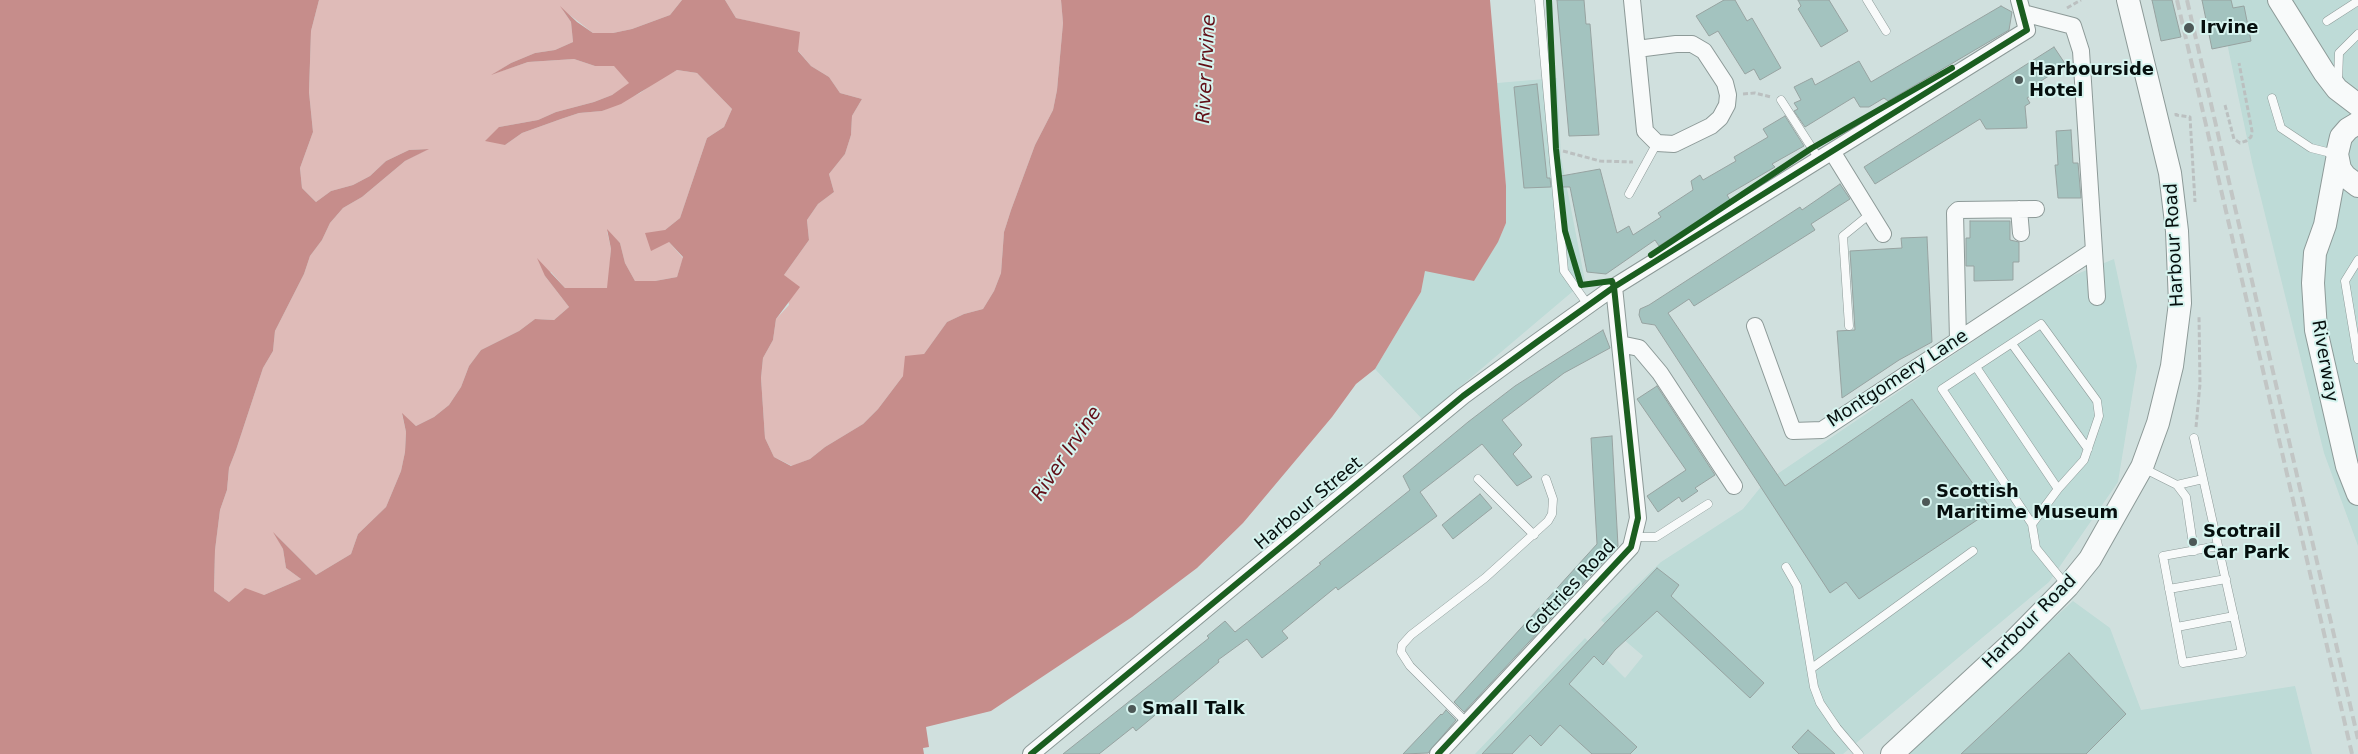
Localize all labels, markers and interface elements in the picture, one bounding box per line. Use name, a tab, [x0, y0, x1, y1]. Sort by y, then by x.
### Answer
water label: River Irvine	[1193, 14, 1221, 124]
place label: Irvine	[2200, 17, 2258, 39]
marker: Irvine	[2182, 21, 2196, 35]
place label: Harbourside Hotel	[2029, 59, 2154, 102]
marker: Harbourside Hotel	[2013, 74, 2025, 86]
street label: Harbour Road	[2161, 182, 2189, 308]
street label: Riverway	[2306, 318, 2342, 404]
street label: Montgomery Lane	[1824, 325, 1972, 433]
water label: River Irvine	[1027, 402, 1107, 506]
street label: Harbour Street	[1251, 453, 1367, 555]
place label: Scottish Maritime Museum	[1936, 481, 2118, 524]
marker: Scottish Maritime Museum	[1920, 496, 1932, 508]
place label: Scotrail Car Park	[2203, 521, 2289, 564]
street label: Gottries Road	[1521, 536, 1621, 640]
marker: Scotrail Car Park	[2187, 536, 2199, 548]
street label: Harbour Road	[1978, 570, 2082, 674]
place label: Small Talk	[1142, 698, 1245, 720]
marker: Small Talk	[1126, 703, 1138, 715]

